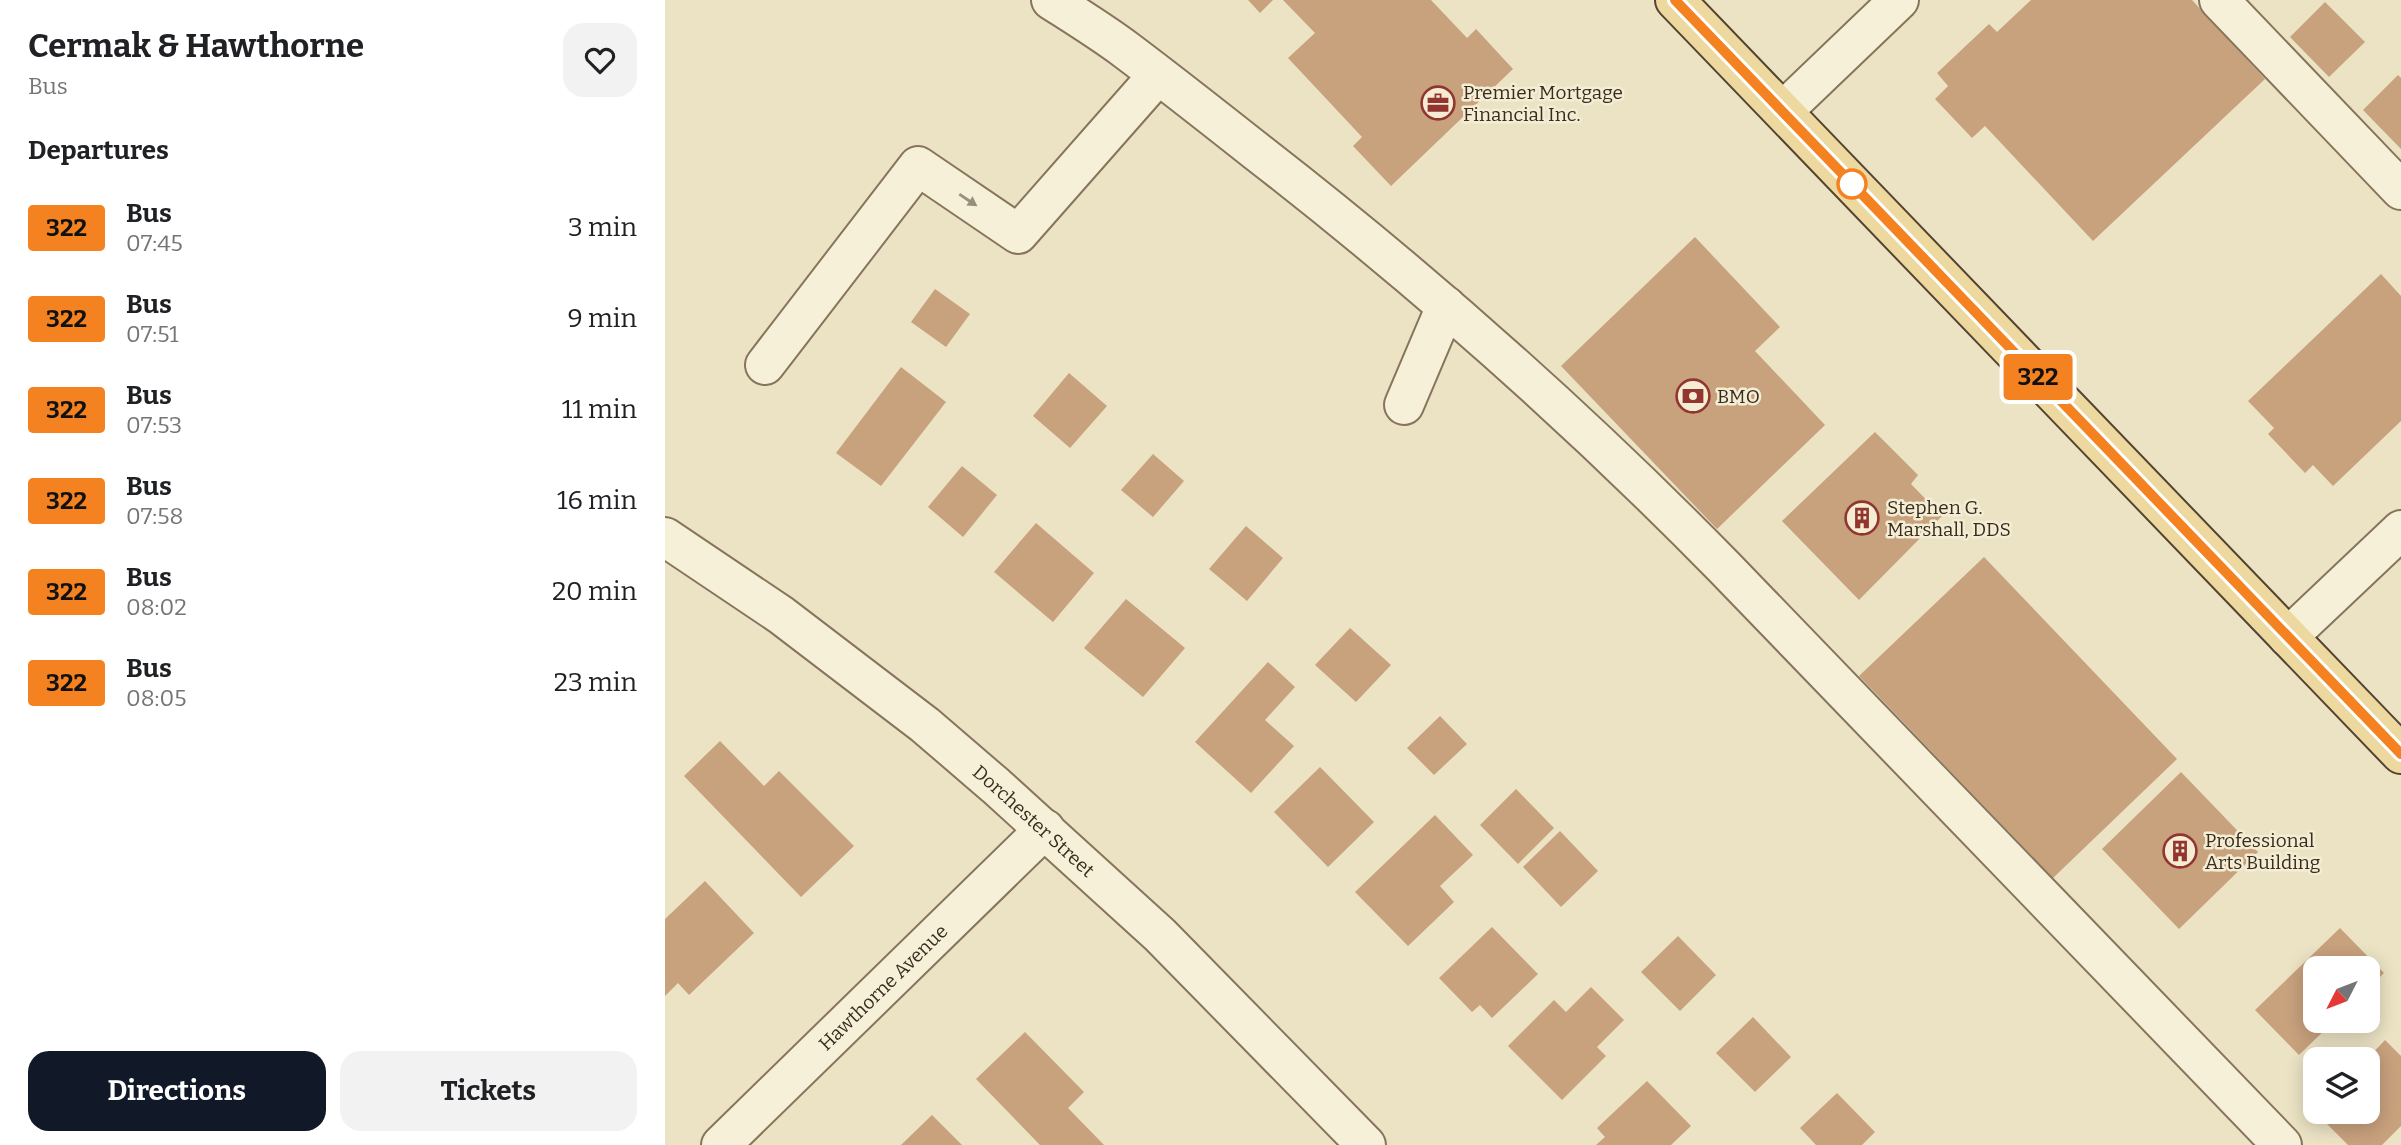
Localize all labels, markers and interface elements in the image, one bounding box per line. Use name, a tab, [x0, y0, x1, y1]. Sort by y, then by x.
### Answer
button: heart	[563, 23, 637, 97]
text: Cermak & Hawthorne	[28, 26, 364, 66]
text: Bus	[28, 72, 68, 100]
place label: Premier Mortgage Financial Inc.	[1463, 81, 1623, 126]
office icon: Premier Mortgage Financial Inc.	[1419, 84, 1457, 122]
text: Departures	[28, 135, 169, 166]
unlabelled marker	[1837, 169, 1867, 199]
one-way arrow	[959, 193, 977, 207]
text: Bus	[126, 198, 172, 229]
text: 3 min	[568, 212, 637, 243]
text: 322	[46, 214, 87, 242]
text: 07:45	[126, 229, 183, 257]
text: Bus	[126, 289, 172, 320]
text: 9 min	[568, 303, 637, 334]
text: 322	[46, 305, 87, 333]
text: 07:51	[126, 320, 179, 348]
line badge: 322	[1998, 354, 2078, 400]
text: 322	[2018, 363, 2058, 391]
bank icon: BMO	[1674, 377, 1712, 415]
text: Bus	[126, 380, 172, 411]
place label: BMO	[1717, 385, 1760, 408]
text: 11 min	[562, 394, 637, 425]
text: 322	[46, 396, 87, 424]
text: 07:53	[126, 411, 182, 439]
text: Bus	[126, 471, 172, 502]
text: 16 min	[557, 485, 637, 516]
text: 322	[46, 487, 87, 515]
place label: Stephen G. Marshall, DDS	[1887, 496, 2011, 541]
building icon: Stephen G. Marshall, DDS	[1843, 499, 1881, 537]
text: 07:58	[126, 502, 183, 530]
text: Bus	[126, 562, 172, 593]
text: 20 min	[552, 576, 637, 607]
text: 322	[46, 578, 87, 606]
text: 08:02	[126, 593, 187, 621]
text: Bus	[126, 653, 172, 684]
text: 23 min	[554, 667, 637, 698]
text: 322	[46, 669, 87, 697]
text: 08:05	[126, 684, 186, 712]
street label: Dorchester Street	[968, 760, 1099, 882]
place label: Professional Arts Building	[2205, 829, 2321, 874]
building icon: Professional Arts Building	[2161, 832, 2199, 870]
street label: Hawthorne Avenue	[814, 920, 952, 1055]
north arrow	[2303, 956, 2380, 1032]
map controls	[2303, 956, 2380, 1124]
button: layers	[2303, 1047, 2380, 1124]
button: Directions	[28, 1051, 326, 1131]
button: Tickets	[340, 1051, 637, 1131]

